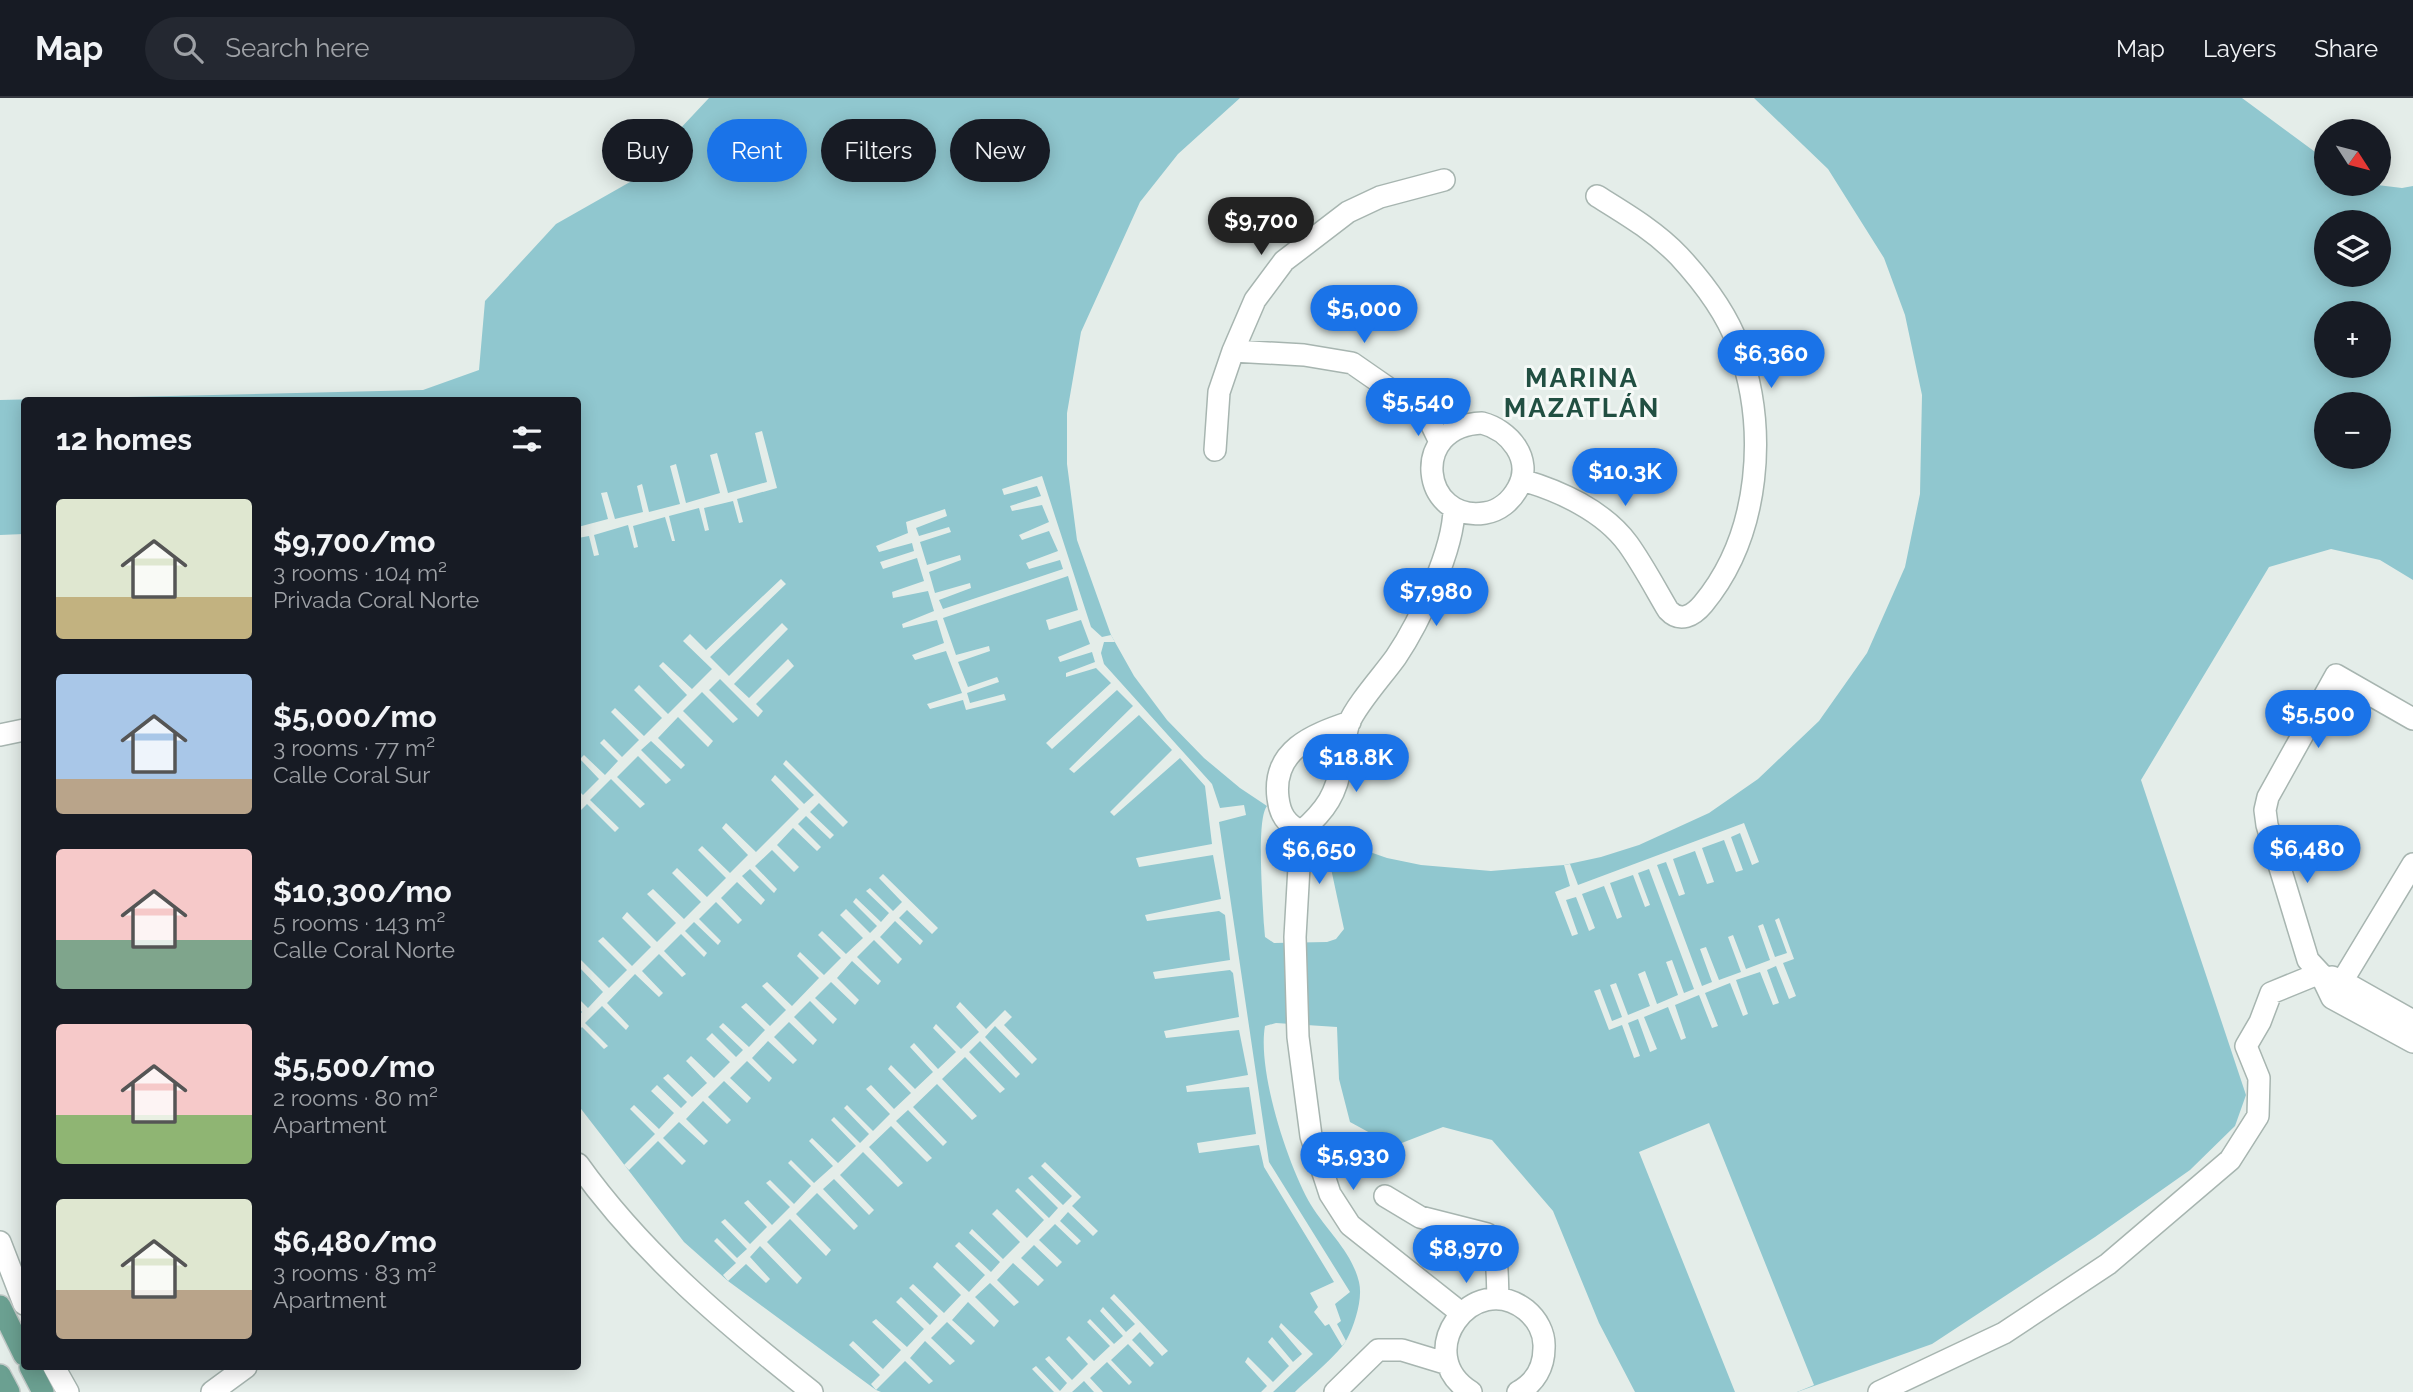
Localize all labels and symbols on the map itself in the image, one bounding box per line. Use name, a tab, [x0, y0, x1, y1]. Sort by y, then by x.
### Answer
north arrow	[2314, 119, 2390, 196]
pin: $9,700	[1204, 198, 1318, 257]
pin: $5,000	[1307, 286, 1421, 345]
pin: $6,360	[1714, 330, 1828, 390]
district label: MARINA MAZATLÁN	[1504, 363, 1660, 423]
pin: $5,540	[1361, 378, 1475, 438]
pin: $10.3K	[1568, 448, 1682, 508]
pin: $7,980	[1379, 568, 1493, 628]
pin: $5,500	[2261, 690, 2375, 750]
pin: $18.8K	[1299, 734, 1413, 794]
pin: $6,650	[1262, 826, 1376, 886]
pin: $6,480	[2250, 826, 2364, 885]
pin: $5,930	[1296, 1132, 1410, 1192]
pin: $8,970	[1409, 1226, 1523, 1285]

